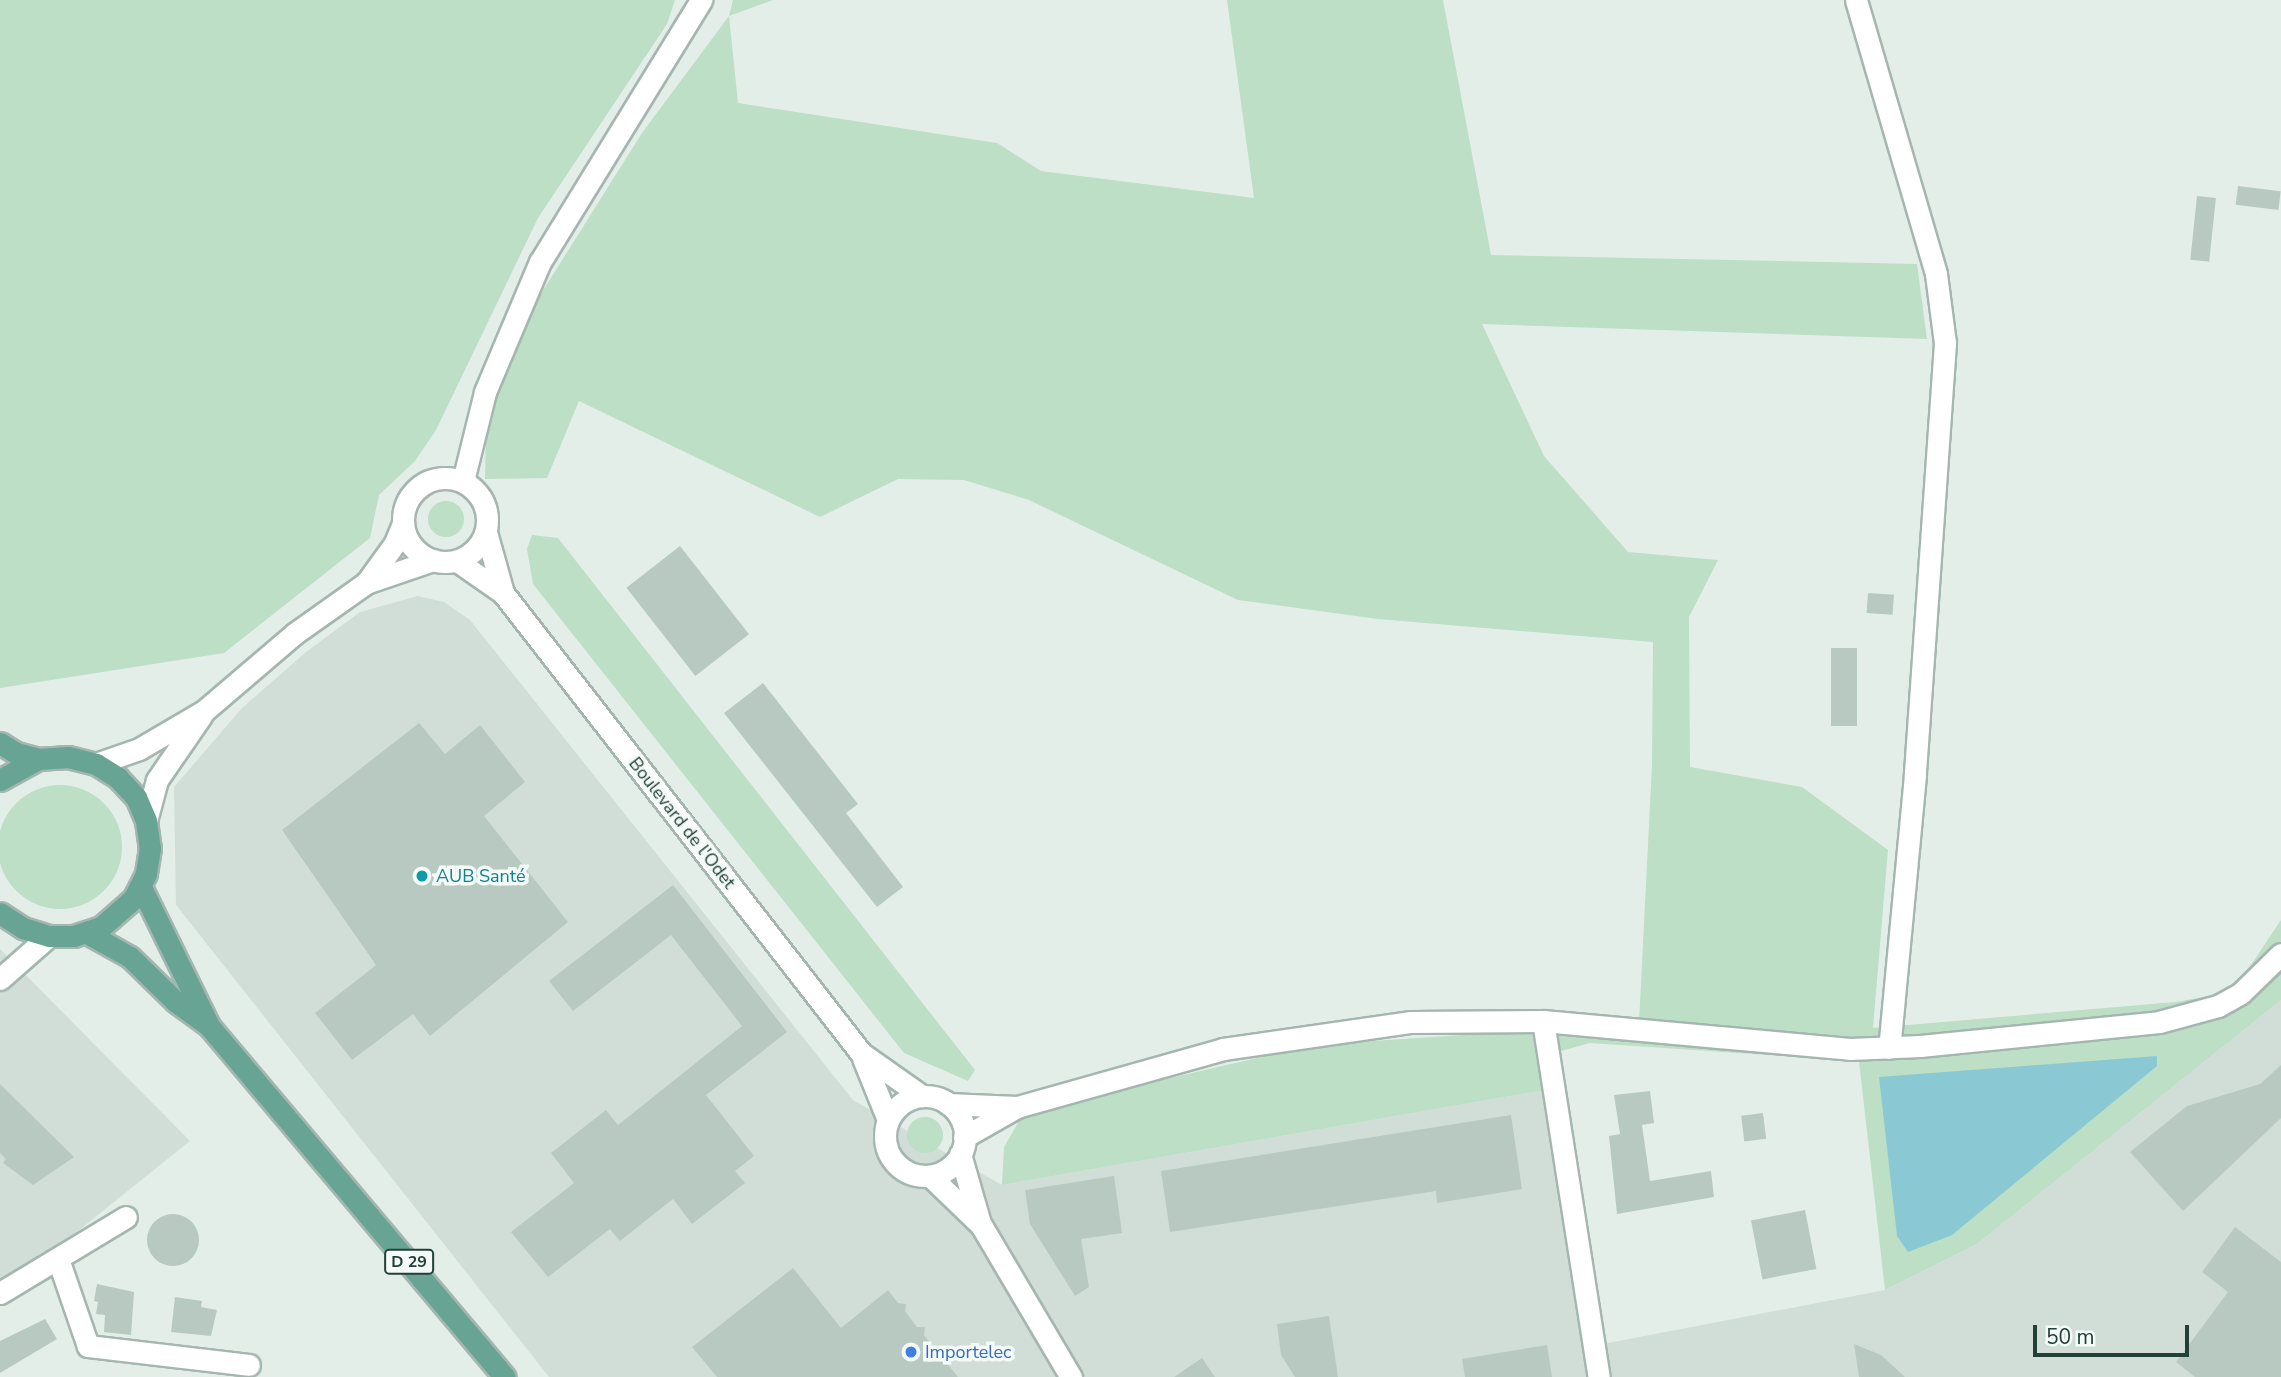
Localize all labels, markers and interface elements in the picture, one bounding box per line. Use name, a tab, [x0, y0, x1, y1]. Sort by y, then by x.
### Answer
street label: Boulevard de l'Odet	[624, 753, 740, 893]
place label: AUB Santé	[436, 865, 526, 887]
marker: AUB Santé	[414, 868, 430, 884]
road number: D 29	[383, 1250, 435, 1274]
scale bar	[2036, 1310, 2192, 1354]
text: 50 m	[2046, 1323, 2095, 1351]
place label: Importelec	[925, 1341, 1011, 1363]
marker: Importelec	[903, 1344, 919, 1360]

